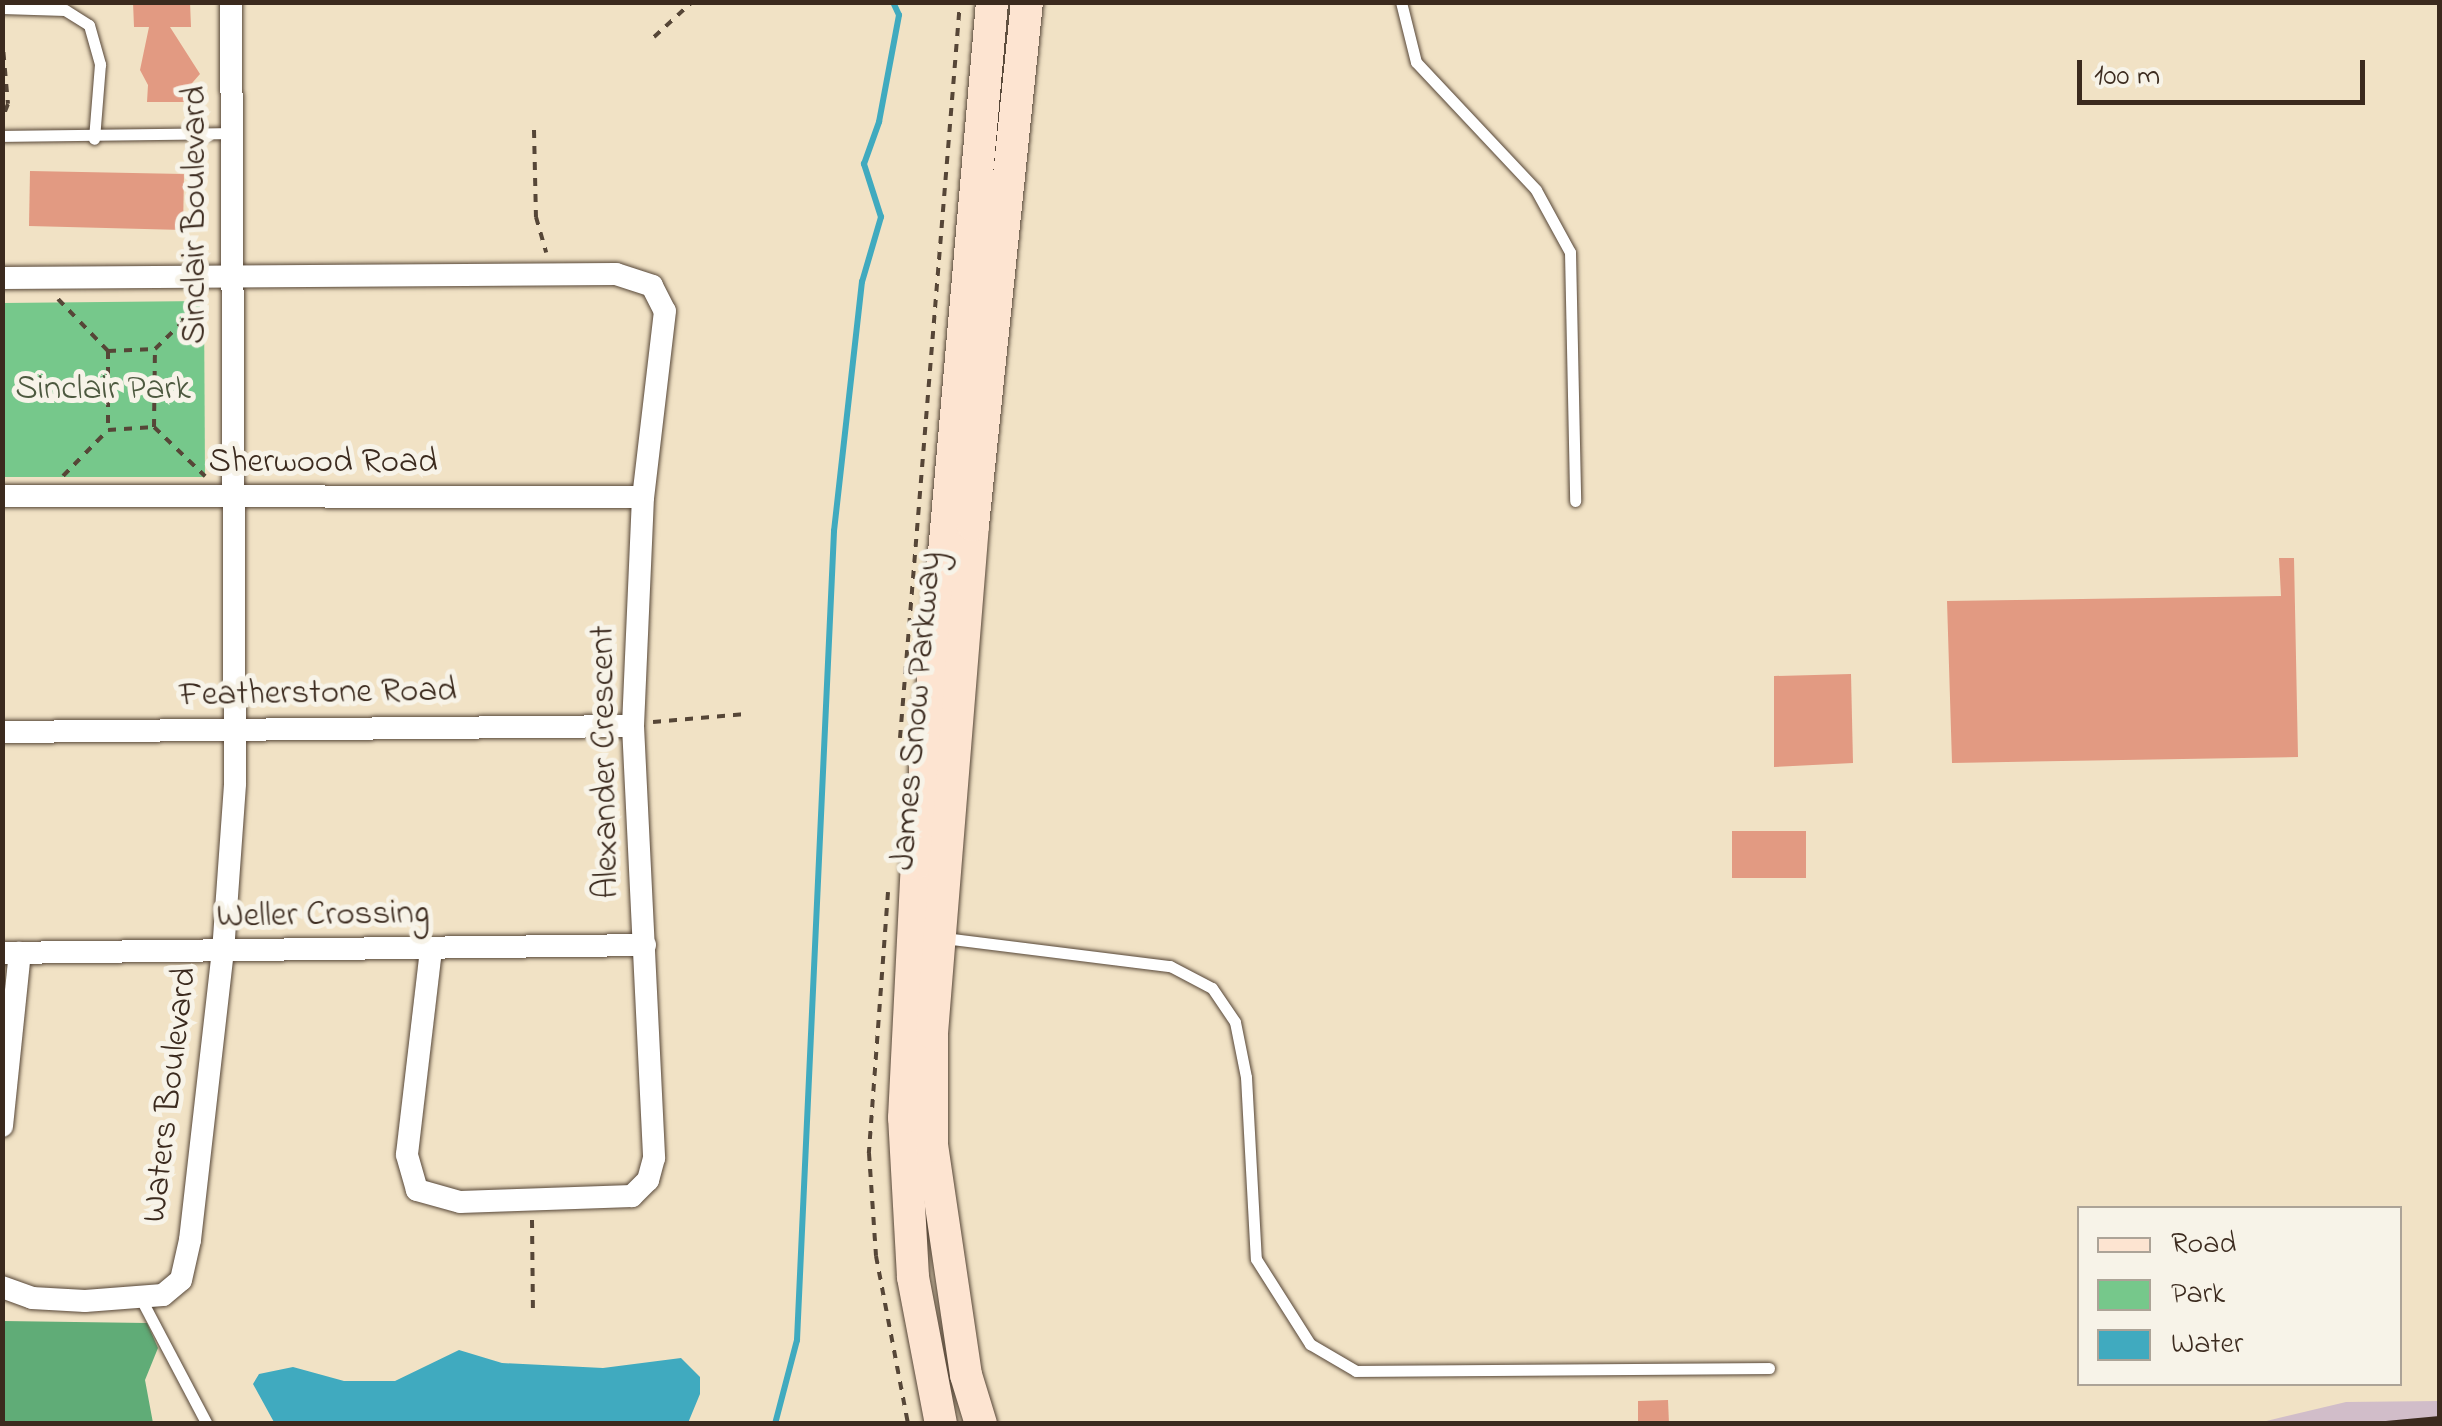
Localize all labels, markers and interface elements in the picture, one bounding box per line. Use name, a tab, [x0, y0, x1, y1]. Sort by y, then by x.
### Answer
scale bar	[2082, 40, 2370, 102]
text: 100 m	[2094, 55, 2160, 99]
street label: Sinclair Boulevard	[175, 86, 217, 344]
park label: Sinclair Park	[15, 369, 191, 411]
street label: Sherwood Road	[208, 442, 438, 484]
street label: James Snow Parkway	[883, 550, 953, 872]
street label: Alexander Crescent	[583, 625, 629, 899]
street label: Featherstone Road	[179, 671, 457, 717]
street label: Weller Crossing	[216, 893, 430, 939]
street label: Waters Boulevard	[134, 965, 208, 1225]
legend	[2077, 1206, 2402, 1386]
text: Road	[2171, 1223, 2236, 1267]
text: Park	[2171, 1273, 2225, 1317]
text: Water	[2171, 1323, 2243, 1367]

